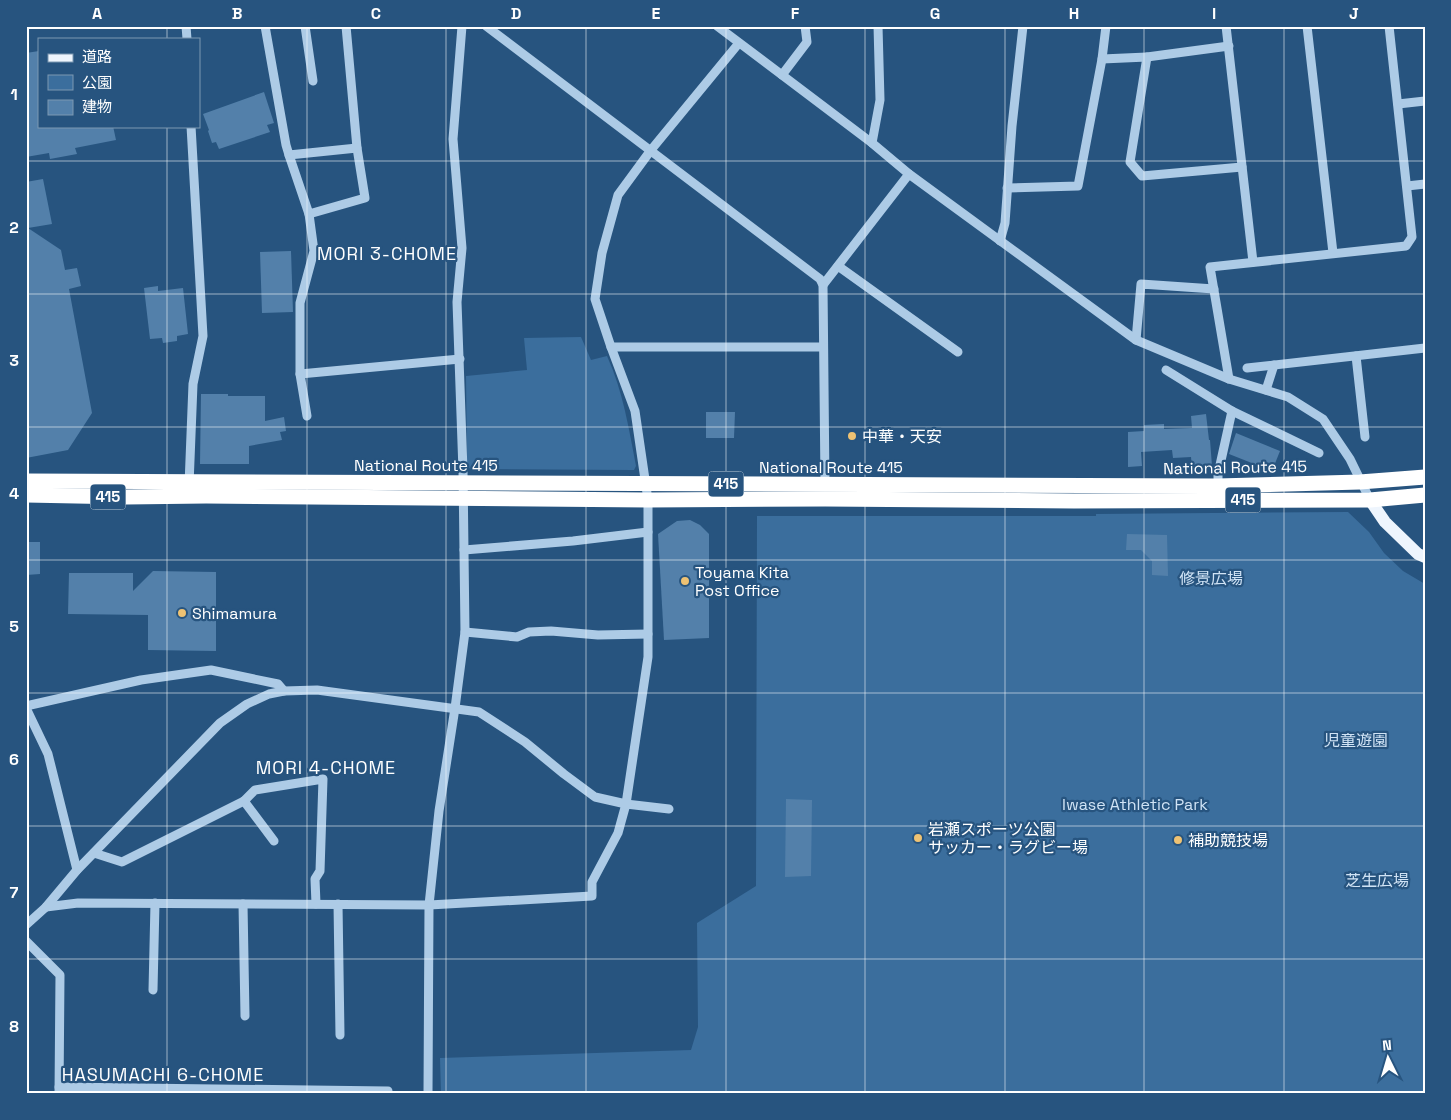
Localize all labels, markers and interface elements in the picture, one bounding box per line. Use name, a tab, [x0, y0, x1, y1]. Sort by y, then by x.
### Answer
text: A	[92, 3, 102, 24]
text: B	[232, 3, 242, 24]
text: C	[371, 3, 381, 24]
text: D	[511, 3, 521, 24]
text: E	[652, 3, 661, 24]
text: F	[791, 3, 800, 24]
text: G	[930, 3, 940, 24]
text: H	[1069, 3, 1079, 24]
text: I	[1212, 3, 1216, 24]
text: J	[1349, 3, 1359, 24]
legend	[38, 38, 200, 128]
text: 道路	[82, 47, 112, 66]
text: 公園	[82, 73, 112, 92]
text: 1	[10, 84, 18, 105]
text: 建物	[82, 97, 112, 116]
text: 2	[9, 217, 19, 238]
district label: MORI 3-CHOME	[317, 242, 457, 265]
text: 3	[9, 350, 19, 371]
place label: 中華・天安	[862, 426, 942, 447]
marker: 中華・天安	[846, 430, 858, 442]
street label: National Route 415	[354, 455, 498, 476]
street label: National Route 415	[1163, 456, 1307, 479]
street label: National Route 415	[759, 457, 903, 478]
road number: 415	[708, 472, 744, 496]
text: 4	[9, 483, 19, 504]
road number: 415	[90, 484, 126, 510]
road number: 415	[1226, 488, 1260, 512]
place label: Toyama Kita Post Office	[695, 562, 789, 601]
park label: 修景広場	[1179, 568, 1243, 589]
marker: Toyama Kita Post Office	[679, 575, 691, 587]
place label: Shimamura	[192, 603, 277, 624]
marker: Shimamura	[176, 607, 188, 619]
text: 5	[9, 616, 19, 637]
park label: 児童遊園	[1324, 730, 1388, 751]
text: 6	[9, 749, 19, 770]
district label: MORI 4-CHOME	[256, 756, 396, 779]
park label: Iwase Athletic Park	[1062, 794, 1208, 815]
place label: 岩瀬スポーツ公園 サッカー・ラグビー場	[928, 819, 1088, 858]
place label: 補助競技場	[1188, 830, 1268, 851]
marker: 岩瀬スポーツ公園 サッカー・ラグビー場	[912, 832, 924, 844]
marker: 補助競技場	[1172, 834, 1184, 846]
park label: 芝生広場	[1345, 870, 1409, 891]
text: 7	[10, 882, 19, 903]
text: 8	[9, 1016, 19, 1037]
north arrow	[1364, 1032, 1414, 1082]
text: N	[1381, 1036, 1392, 1054]
district label: HASUMACHI 6-CHOME	[62, 1063, 264, 1086]

